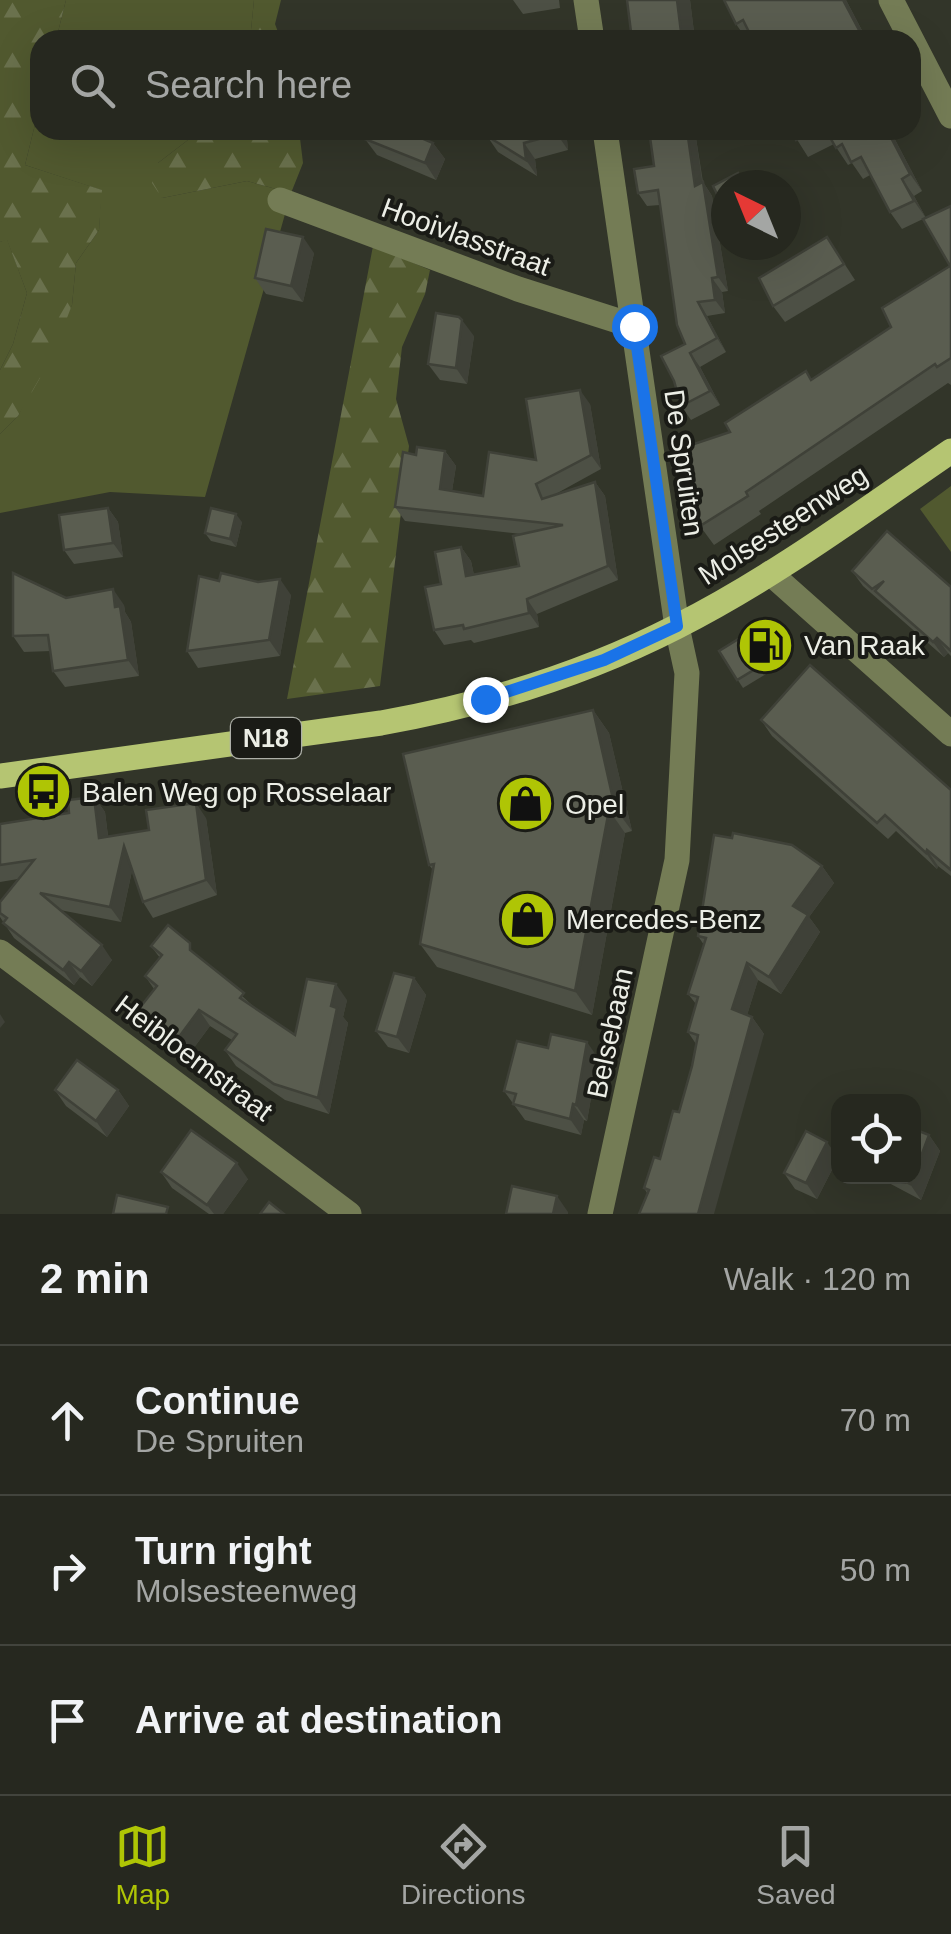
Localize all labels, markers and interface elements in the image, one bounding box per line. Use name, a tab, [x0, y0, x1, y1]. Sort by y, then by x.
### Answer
search box	[30, 30, 921, 140]
icon: search	[65, 58, 120, 113]
text: Search here	[145, 64, 352, 106]
north arrow	[711, 170, 801, 260]
street label: Hooivlasstraat	[377, 192, 555, 282]
route start	[612, 304, 658, 350]
street label: De Spruiten	[658, 388, 710, 538]
street label: Molsesteenweg	[693, 459, 873, 591]
fuel station icon: Van Raak	[735, 615, 795, 675]
place label: Van Raak	[804, 630, 926, 661]
route end	[463, 677, 509, 723]
road number: N18	[231, 718, 301, 758]
bus stop icon: Balen Weg op Rosselaar	[13, 762, 73, 822]
shop icon: Opel	[496, 774, 556, 834]
place label: Balen Weg op Rosselaar	[82, 777, 391, 808]
place label: Opel	[565, 789, 624, 820]
shop icon: Mercedes-Benz	[497, 889, 557, 949]
place label: Mercedes-Benz	[566, 904, 762, 935]
street label: Belsebaan	[581, 965, 639, 1101]
street label: Heibloemstraat	[109, 989, 279, 1127]
map controls	[831, 1094, 921, 1184]
button: locate	[831, 1094, 921, 1184]
text: 2 min	[40, 1255, 150, 1302]
text: Walk · 120 m	[724, 1261, 911, 1297]
text: Continue	[135, 1380, 300, 1422]
icon: ahead	[40, 1393, 95, 1448]
text: 70 m	[840, 1402, 911, 1438]
text: De Spruiten	[135, 1423, 304, 1459]
text: Turn right	[135, 1530, 312, 1572]
icon: right	[40, 1543, 95, 1598]
text: 50 m	[840, 1552, 911, 1588]
text: Molsesteenweg	[135, 1573, 357, 1609]
icon: arrive	[40, 1693, 95, 1748]
text: Arrive at destination	[135, 1699, 502, 1741]
tab: Map	[115, 1819, 170, 1911]
tab: Directions	[401, 1819, 526, 1911]
tab: Saved	[756, 1819, 836, 1911]

